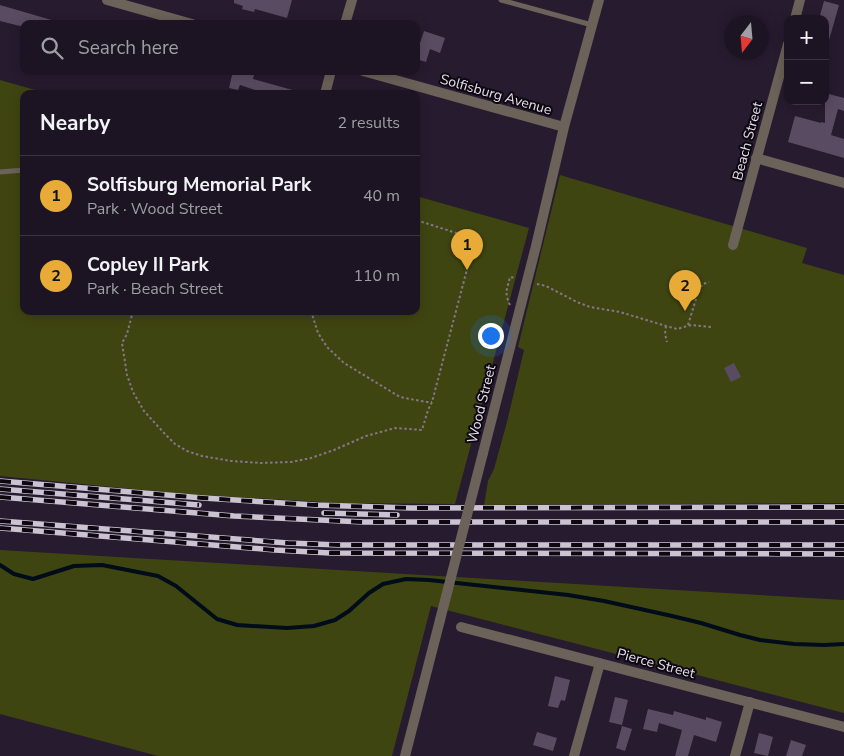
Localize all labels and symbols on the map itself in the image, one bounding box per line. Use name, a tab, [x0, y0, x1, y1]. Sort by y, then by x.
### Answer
north arrow	[724, 15, 769, 60]
street label: Solfisburg Avenue	[438, 69, 554, 120]
street label: Beach Street	[728, 100, 767, 182]
pin: 1	[451, 229, 483, 270]
pin: 2	[669, 270, 701, 311]
your location	[478, 323, 504, 349]
street label: Wood Street	[463, 363, 500, 445]
street label: Pierce Street	[615, 644, 697, 683]

